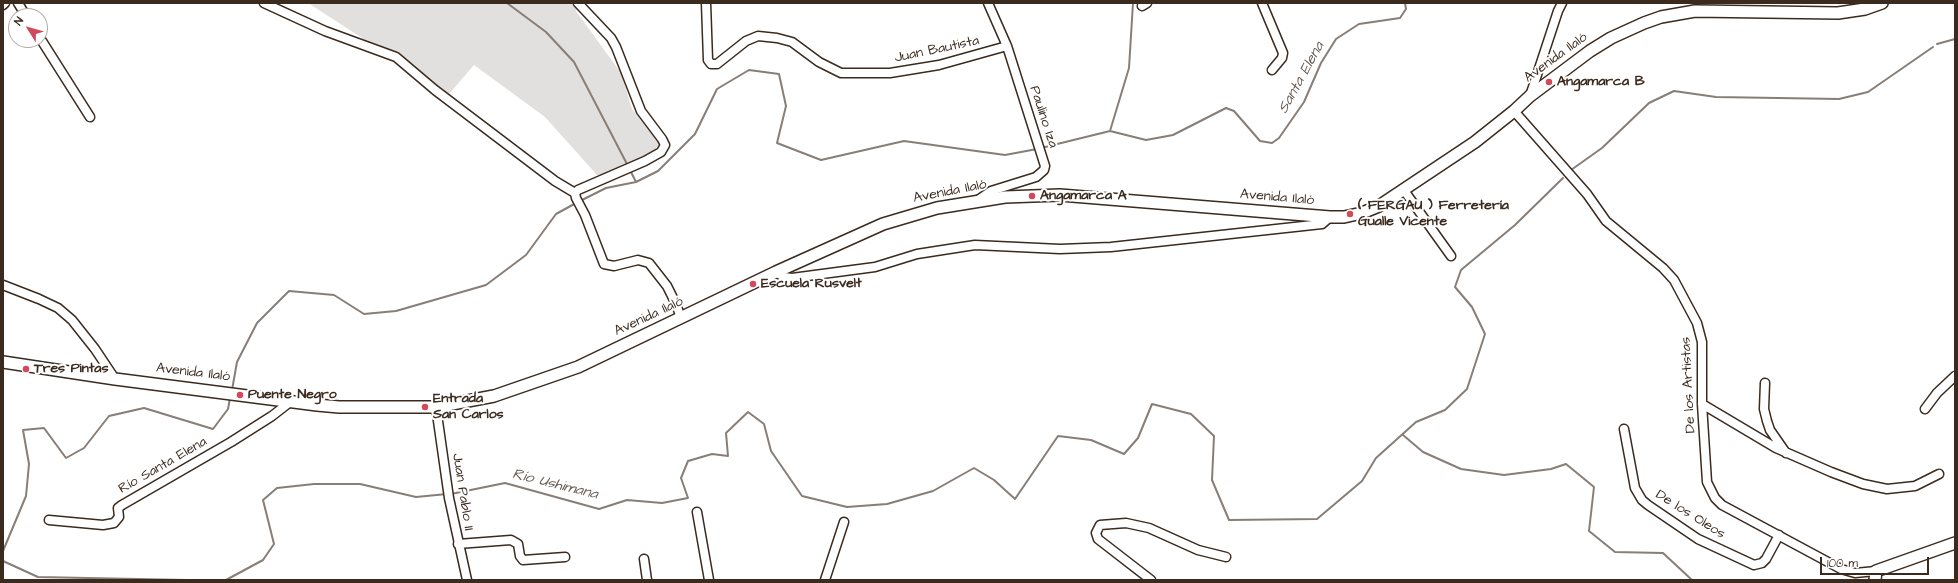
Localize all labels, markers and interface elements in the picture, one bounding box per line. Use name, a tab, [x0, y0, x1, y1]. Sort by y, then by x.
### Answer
north arrow	[8, 8, 48, 48]
text: N	[11, 14, 27, 28]
street label: Avenida Ilaló	[1521, 29, 1591, 87]
street label: Juan Bautista	[893, 33, 981, 67]
water label: Santa Elena	[1275, 39, 1329, 117]
place label: Angamarca B	[1557, 74, 1645, 90]
marker: Angamarca B	[1544, 77, 1554, 87]
street label: Paulino Iza	[1025, 84, 1061, 150]
street label: Avenida Ilaló	[912, 177, 988, 207]
street label: Avenida Ilaló	[1239, 186, 1315, 210]
place label: Angamarca A	[1040, 188, 1127, 204]
marker: Angamarca A	[1027, 191, 1037, 201]
place label: ( FERGAU ) Ferretería Gualle Vicente	[1358, 198, 1509, 230]
marker: ( FERGAU ) Ferretería Gualle Vicente	[1345, 209, 1355, 219]
place label: Escuela Rusvelt	[761, 276, 862, 292]
marker: Escuela Rusvelt	[748, 279, 758, 289]
street label: Avenida Ilaló	[612, 294, 686, 340]
street label: De los Artistas	[1678, 336, 1700, 434]
street label: Avenida Ilaló	[155, 360, 231, 386]
place label: Tres Pintas	[34, 361, 109, 377]
marker: Tres Pintas	[21, 364, 31, 374]
place label: Puente Negro	[248, 387, 337, 403]
marker: Puente Negro	[235, 390, 245, 400]
place label: Entrada San Carlos	[433, 391, 504, 424]
marker: Entrada San Carlos	[420, 402, 430, 412]
street label: Río Santa Elena	[116, 434, 210, 498]
street label: Juan Pablo II	[448, 452, 476, 532]
water label: Río Ushimana	[510, 466, 600, 504]
street label: De los Oleos	[1652, 487, 1728, 543]
scale bar	[1822, 549, 1931, 575]
text: 100 m	[1827, 555, 1858, 572]

